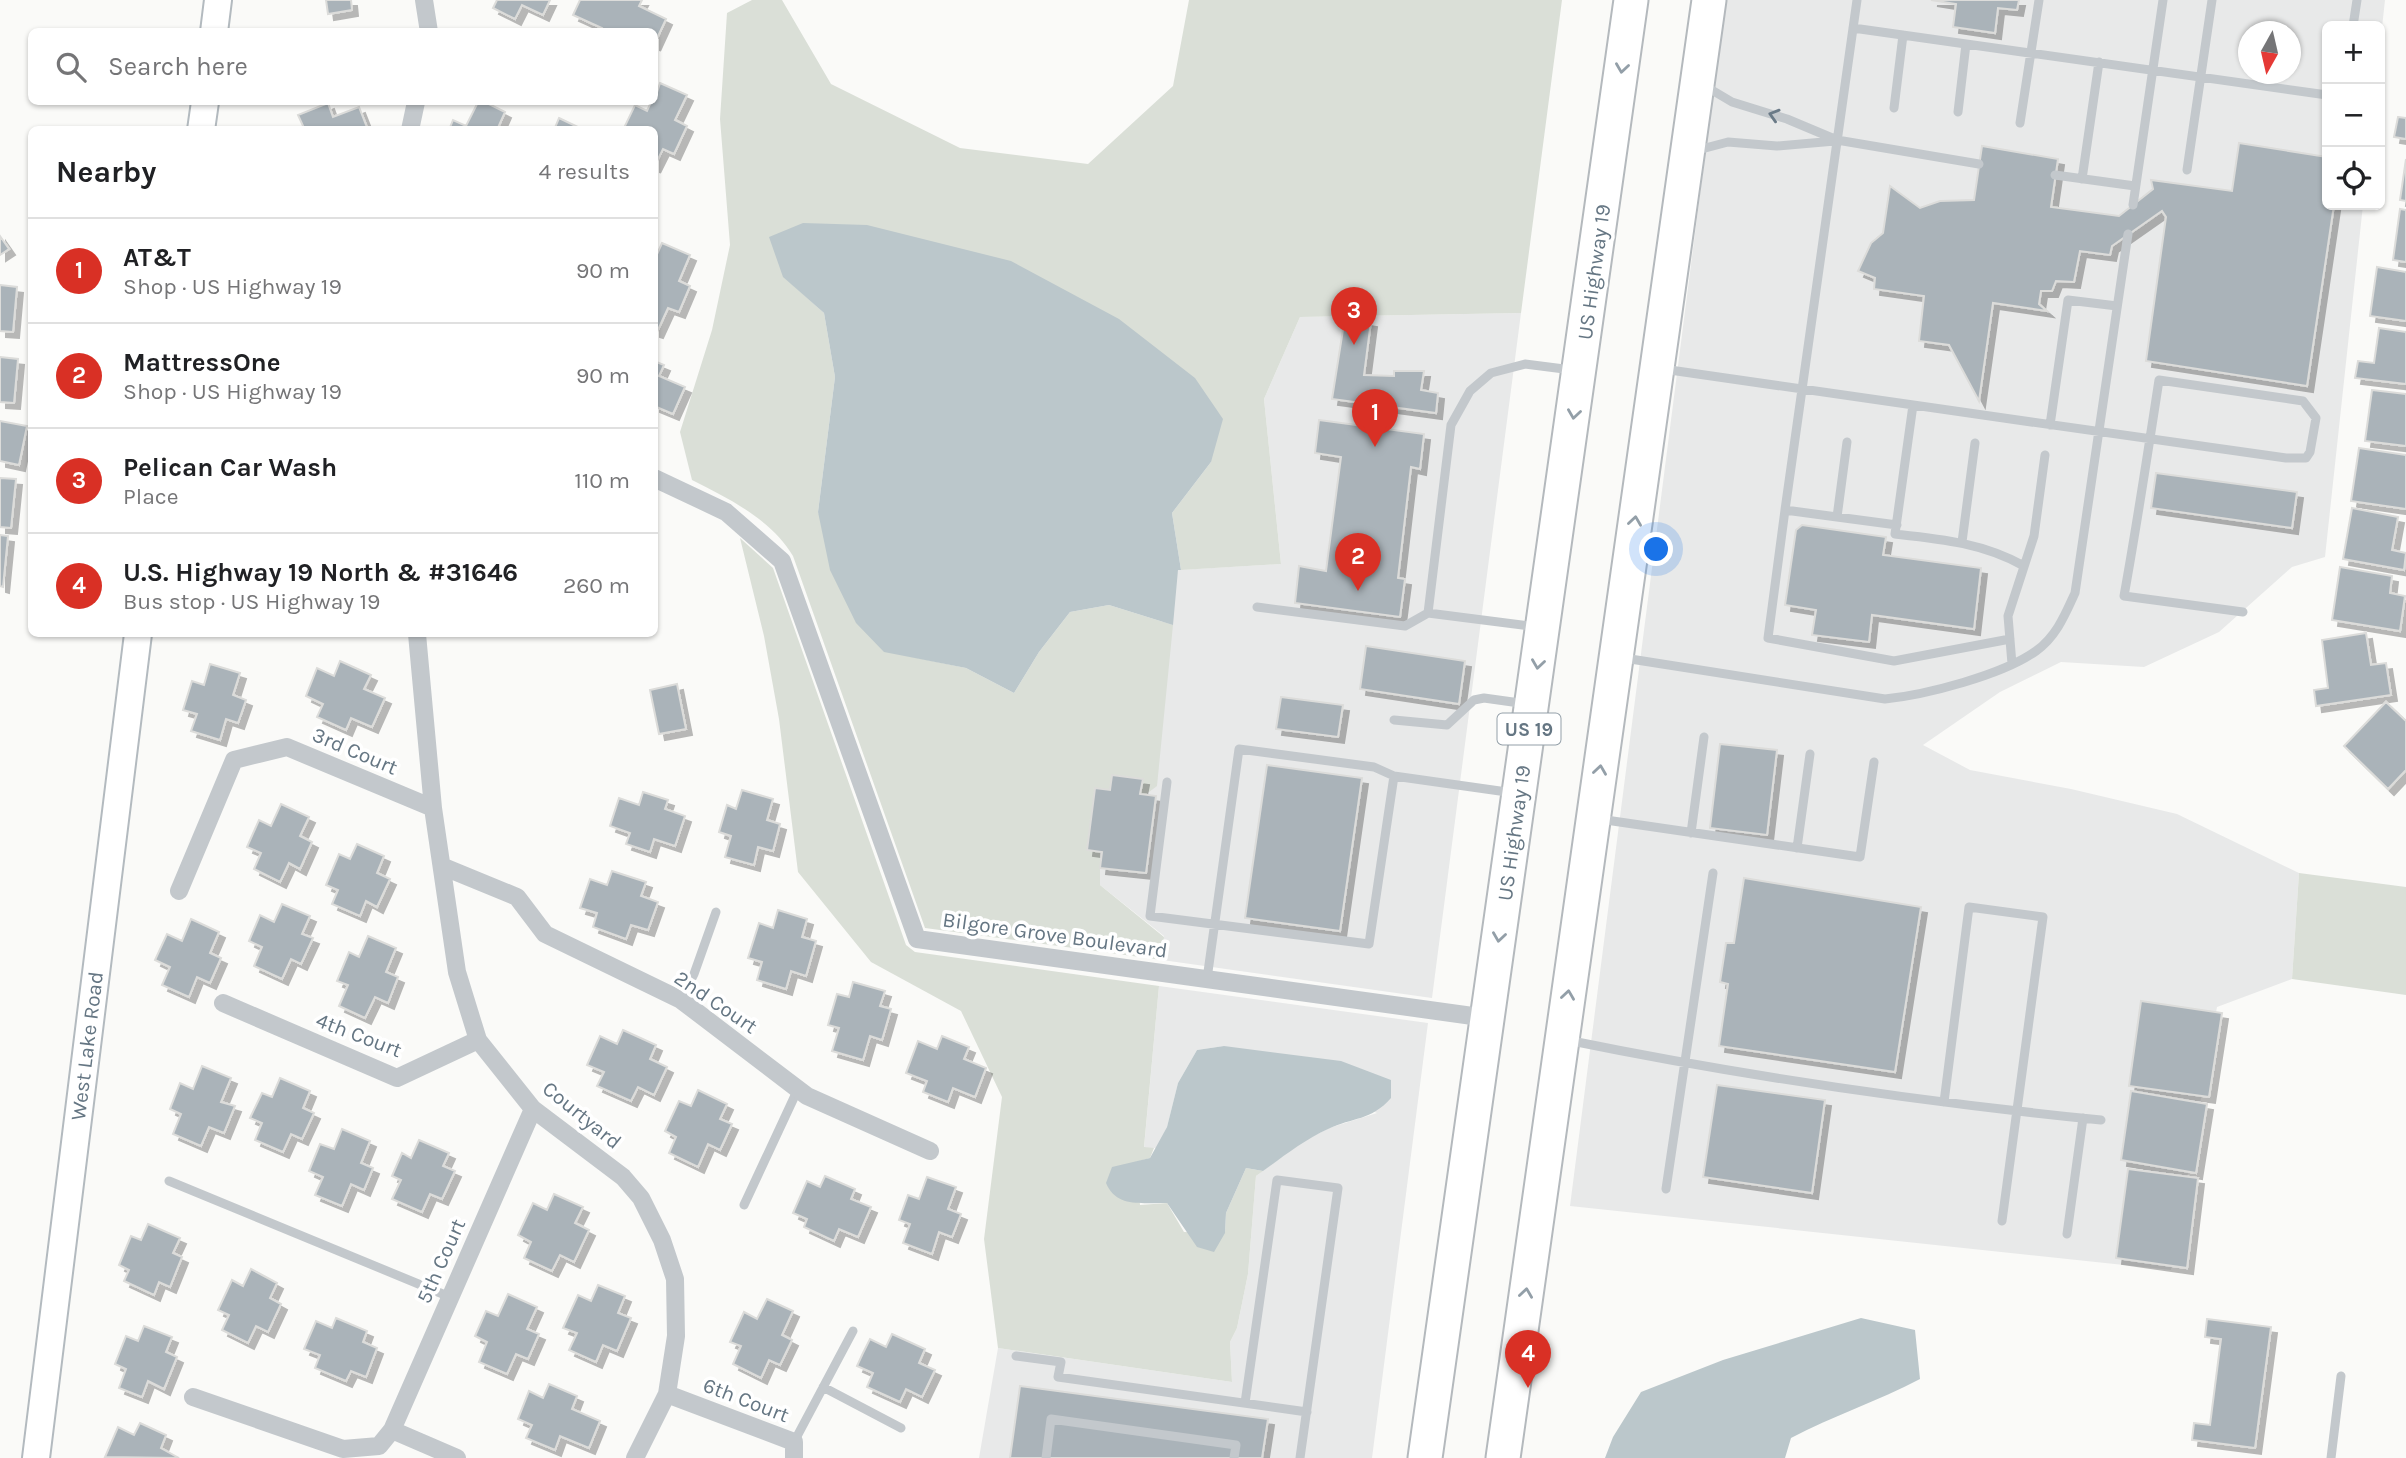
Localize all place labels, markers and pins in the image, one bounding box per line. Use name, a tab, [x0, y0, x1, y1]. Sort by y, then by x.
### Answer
pin: 3	[1331, 287, 1377, 345]
pin: 1	[1352, 389, 1398, 447]
pin: 2	[1335, 533, 1381, 591]
pin: 4	[1505, 1330, 1551, 1388]

